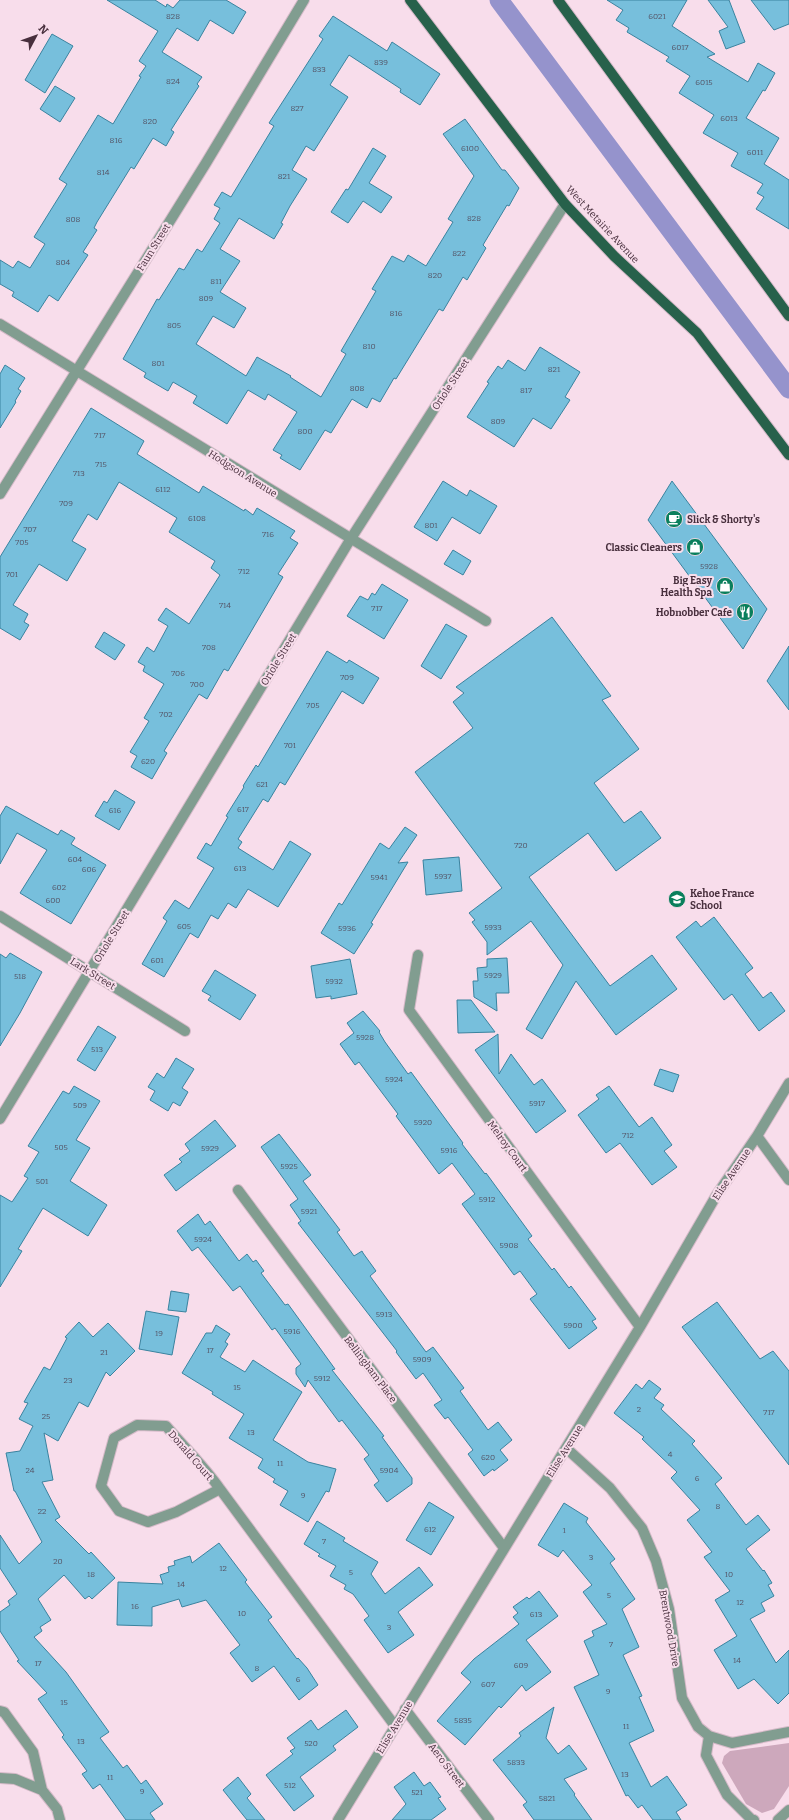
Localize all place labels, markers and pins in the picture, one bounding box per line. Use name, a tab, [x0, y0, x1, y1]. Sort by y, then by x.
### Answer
cafe icon: Slick & Shorty's	[664, 509, 684, 529]
place label: Slick & Shorty's	[687, 514, 760, 526]
shop icon: Classic Cleaners	[685, 537, 705, 557]
place label: Classic Cleaners	[605, 542, 682, 554]
place label: Big Easy Health Spa	[661, 575, 712, 599]
shop icon: Big Easy Health Spa	[715, 576, 735, 596]
restaurant icon: Hobnobber Cafe	[735, 602, 755, 622]
place label: Hobnobber Cafe	[656, 607, 733, 619]
place label: Kehoe France School	[690, 888, 755, 912]
school or university icon: Kehoe France School	[667, 889, 687, 909]

